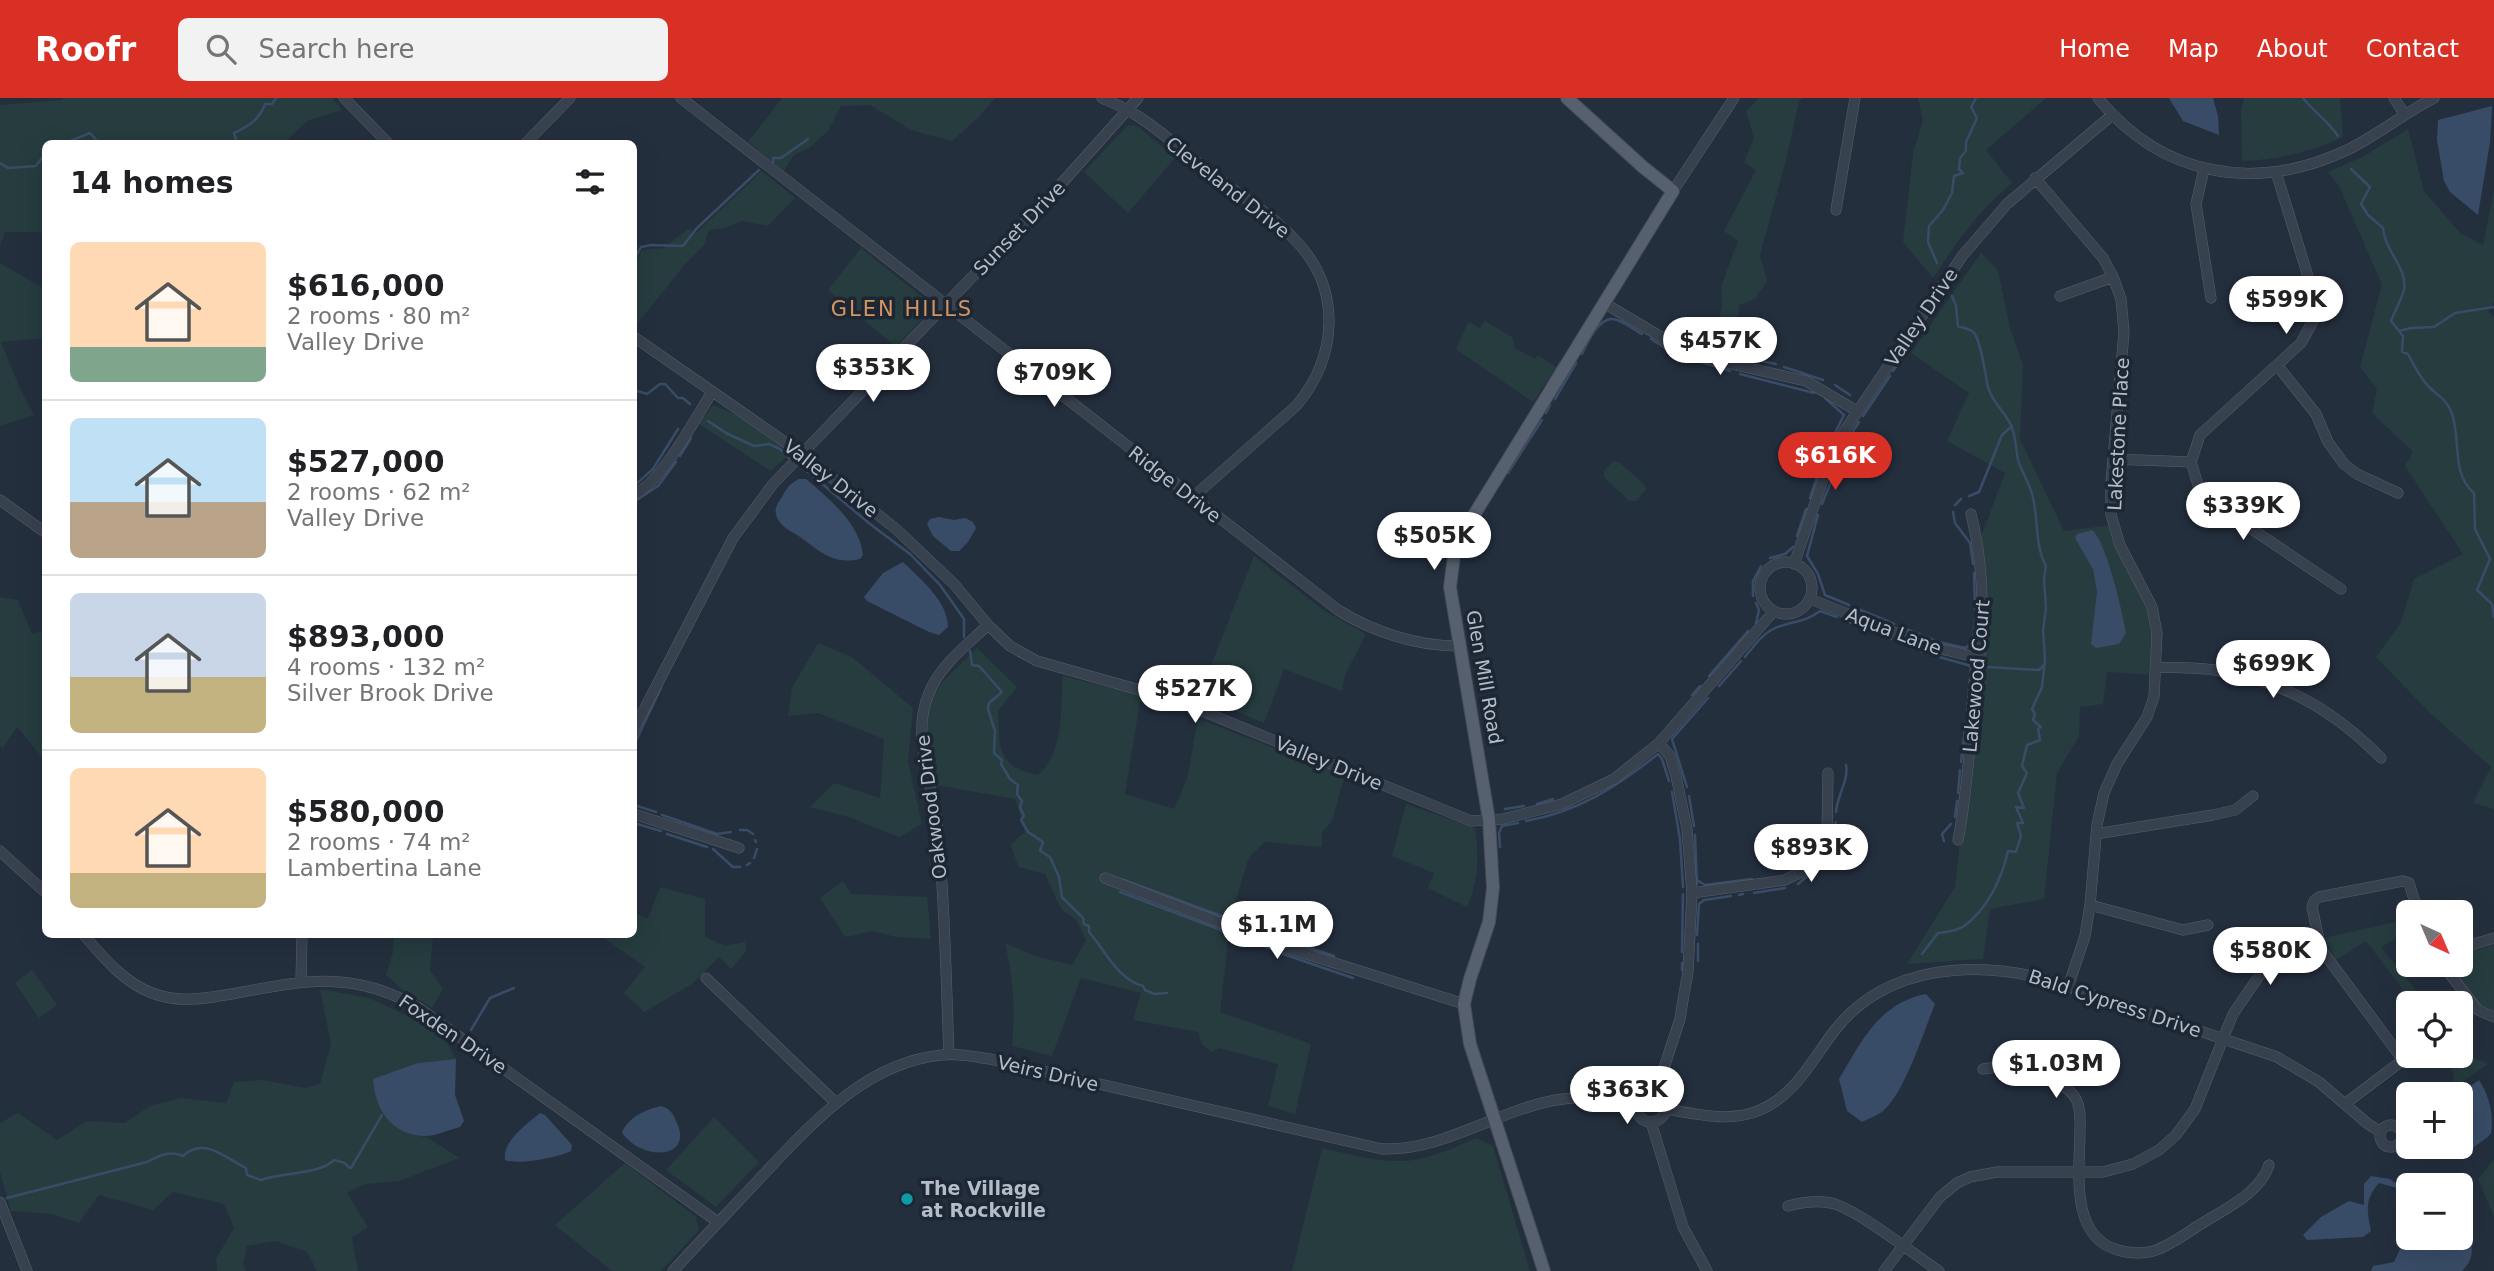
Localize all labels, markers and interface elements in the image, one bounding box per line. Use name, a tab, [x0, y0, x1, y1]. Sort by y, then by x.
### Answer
search box	[178, 18, 668, 81]
text: Roofr	[35, 30, 136, 69]
icon: search	[202, 30, 240, 68]
text: Search here	[258, 34, 415, 64]
text: Home	[2059, 35, 2130, 63]
text: Map	[2168, 35, 2219, 63]
text: About	[2257, 35, 2328, 63]
text: Contact	[2366, 35, 2459, 63]
street label: Cleveland Drive	[1162, 132, 1294, 242]
icon: filters	[571, 163, 609, 201]
text: 14 homes	[70, 165, 234, 200]
street label: Sunset Drive	[969, 177, 1069, 279]
street label: Valley Drive	[1880, 264, 1962, 370]
text: $616,000	[287, 268, 445, 303]
icon: home	[126, 270, 210, 354]
pin: $599K	[2237, 276, 2335, 336]
text: $599K	[2245, 286, 2327, 312]
district label: GLEN HILLS	[831, 297, 973, 321]
text: 2 rooms · 80 m²	[287, 303, 471, 329]
pin: $457K	[1671, 317, 1769, 377]
text: $457K	[1679, 327, 1761, 353]
text: Valley Drive	[287, 329, 424, 355]
pin: $353K	[824, 344, 922, 404]
pin: $709K	[1005, 350, 1103, 409]
text: $353K	[832, 354, 914, 380]
street label: Lakestone Place	[2103, 357, 2133, 511]
text: $709K	[1013, 359, 1095, 385]
pin: $616K	[1786, 432, 1884, 492]
street label: Valley Drive	[780, 434, 882, 522]
street label: Ridge Drive	[1124, 441, 1226, 527]
text: $616K	[1794, 442, 1876, 468]
text: $527,000	[287, 444, 445, 479]
icon: home	[126, 446, 210, 530]
text: 2 rooms · 62 m²	[287, 479, 471, 505]
pin: $339K	[2194, 482, 2292, 542]
text: $339K	[2202, 492, 2284, 518]
text: Valley Drive	[287, 505, 424, 531]
pin: $505K	[1385, 512, 1483, 572]
text: $505K	[1393, 522, 1475, 548]
street label: Lakewood Court	[1958, 599, 1994, 753]
street label: Aqua Lane	[1843, 603, 1945, 659]
street label: Glen Mill Road	[1462, 608, 1508, 746]
text: $893,000	[287, 619, 445, 654]
icon: home	[126, 621, 210, 705]
pin: $699K	[2224, 640, 2322, 700]
text: $699K	[2232, 650, 2314, 676]
text: 4 rooms · 132 m²	[287, 654, 485, 680]
pin: $527K	[1146, 666, 1244, 725]
text: $527K	[1154, 675, 1236, 701]
text: Silver Brook Drive	[287, 680, 494, 706]
street label: Valley Drive	[1272, 732, 1386, 794]
street label: Oakwood Drive	[911, 734, 951, 880]
text: $580,000	[287, 794, 445, 829]
icon: home	[126, 796, 210, 880]
pin: $893K	[1762, 824, 1860, 884]
text: 2 rooms · 74 m²	[287, 829, 471, 855]
text: $893K	[1770, 834, 1852, 860]
text: Lambertina Lane	[287, 855, 482, 881]
north arrow	[2396, 900, 2473, 976]
map controls	[2396, 900, 2473, 1250]
pin: $1.1M	[1228, 902, 1326, 961]
text: $1.1M	[1237, 911, 1317, 937]
pin: $580K	[2221, 928, 2319, 987]
text: $580K	[2229, 937, 2311, 963]
street label: Bald Cypress Drive	[2026, 965, 2204, 1041]
street label: Foxden Drive	[395, 990, 511, 1078]
button: locate	[2396, 991, 2473, 1068]
pin: $1.03M	[1999, 1040, 2113, 1100]
text: $1.03M	[2008, 1050, 2104, 1076]
street label: Veirs Drive	[995, 1051, 1101, 1095]
pin: $363K	[1578, 1066, 1676, 1126]
text: $363K	[1586, 1076, 1668, 1102]
button: +	[2396, 1082, 2473, 1159]
button: −	[2396, 1173, 2473, 1250]
place label: The Village at Rockville	[921, 1177, 1046, 1221]
marker: The Village at Rockville	[899, 1191, 915, 1207]

